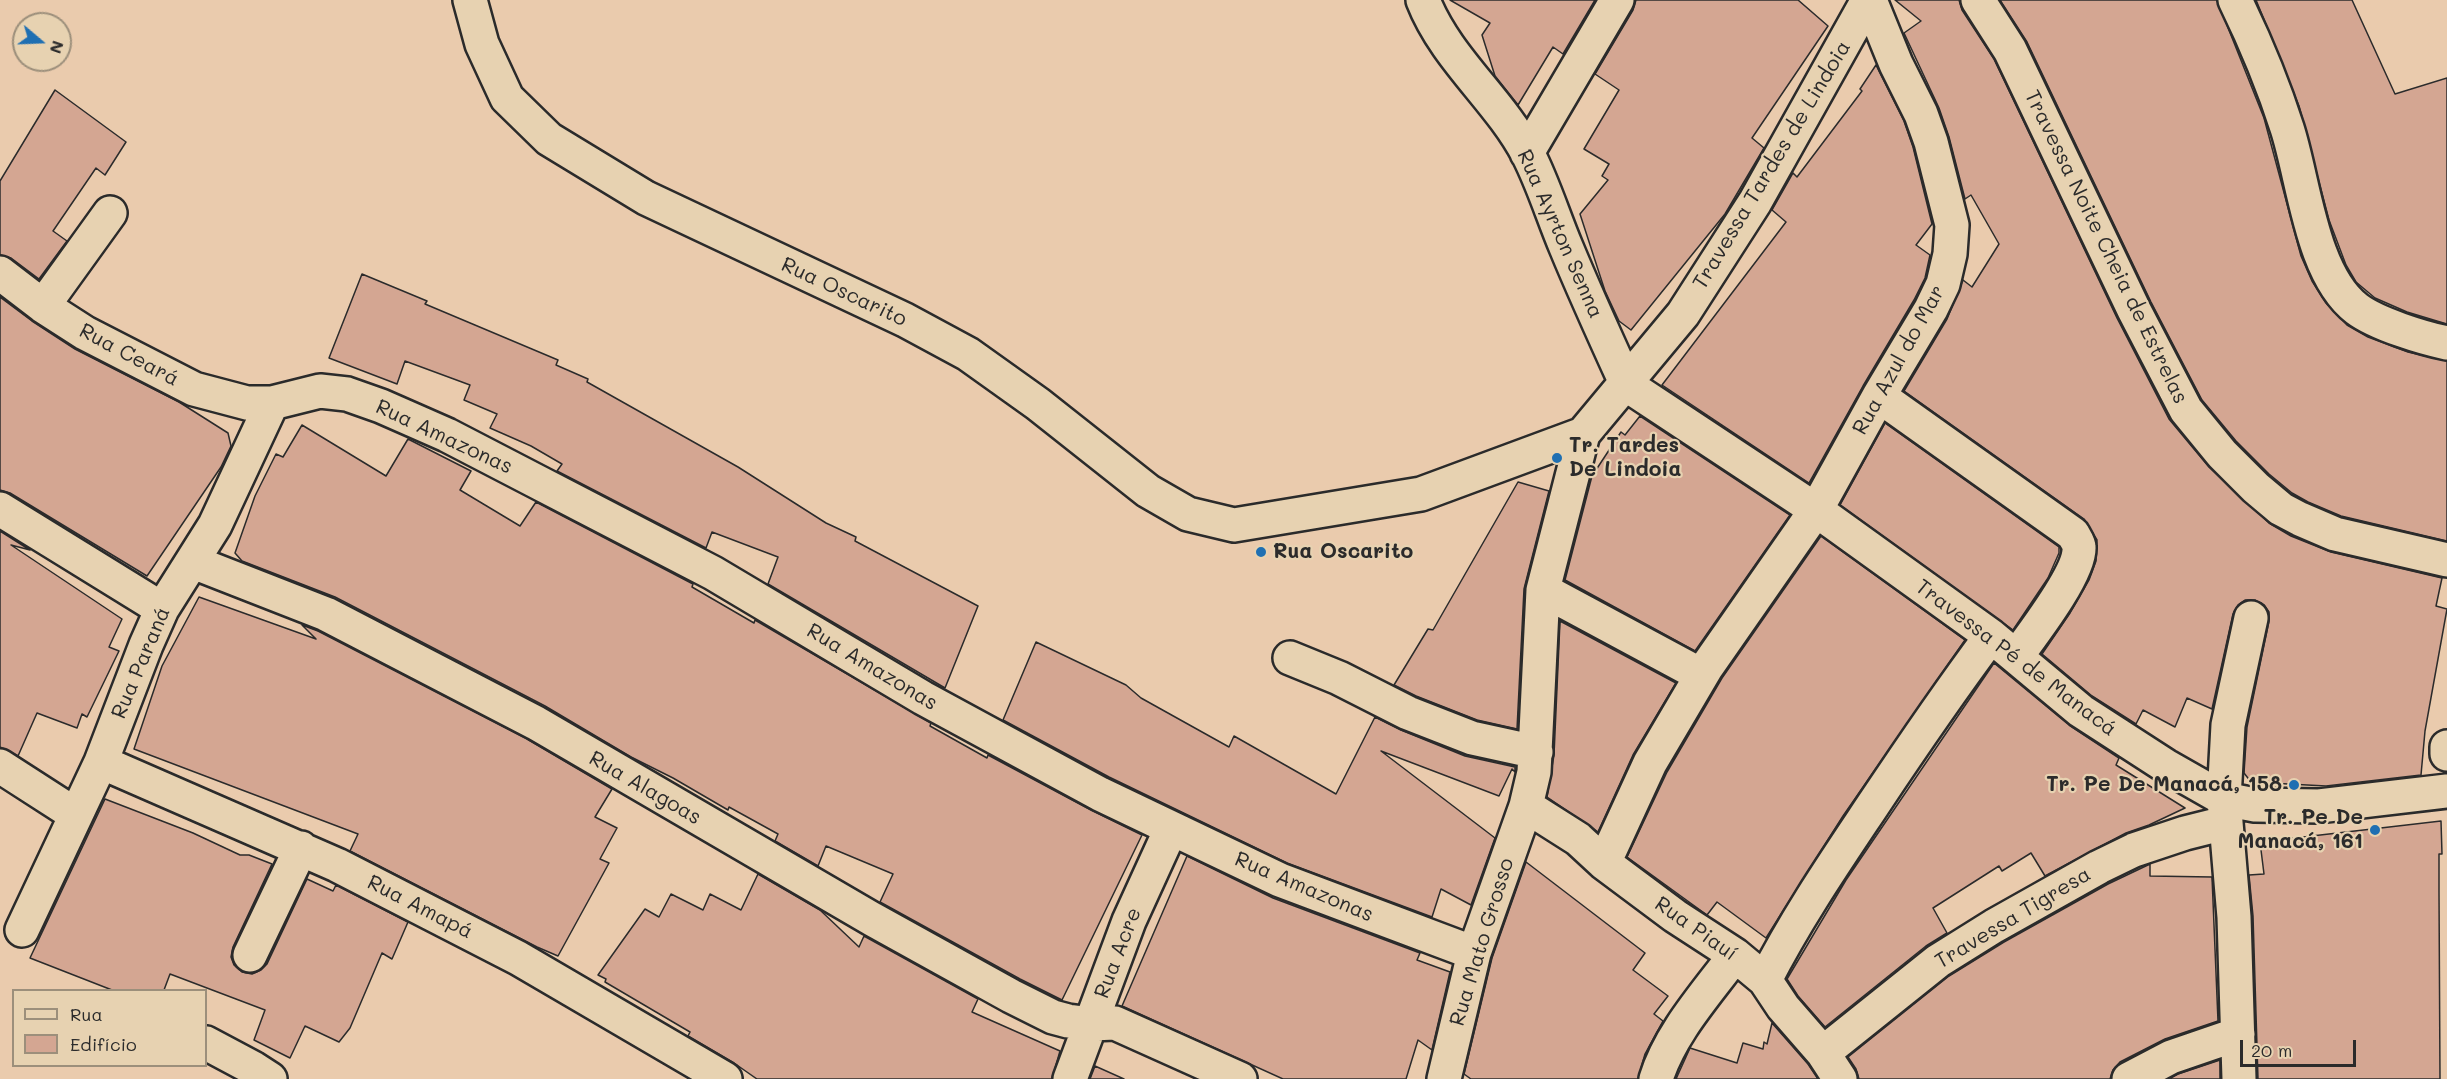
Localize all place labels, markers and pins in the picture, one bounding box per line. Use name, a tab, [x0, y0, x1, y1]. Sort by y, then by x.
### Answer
place label: Tr. Tardes De Lindoia	[1569, 433, 1681, 483]
marker: Tr. Tardes De Lindoia	[1550, 451, 1564, 465]
place label: Rua Oscarito	[1273, 539, 1413, 565]
marker: Rua Oscarito	[1254, 545, 1268, 559]
place label: Tr. Pe De Manacá, 158	[2046, 772, 2282, 798]
marker: Tr. Pe De Manacá, 158	[2287, 778, 2301, 792]
place label: Tr. Pe De Manacá, 161	[2237, 805, 2363, 855]
marker: Tr. Pe De Manacá, 161	[2368, 823, 2382, 837]

